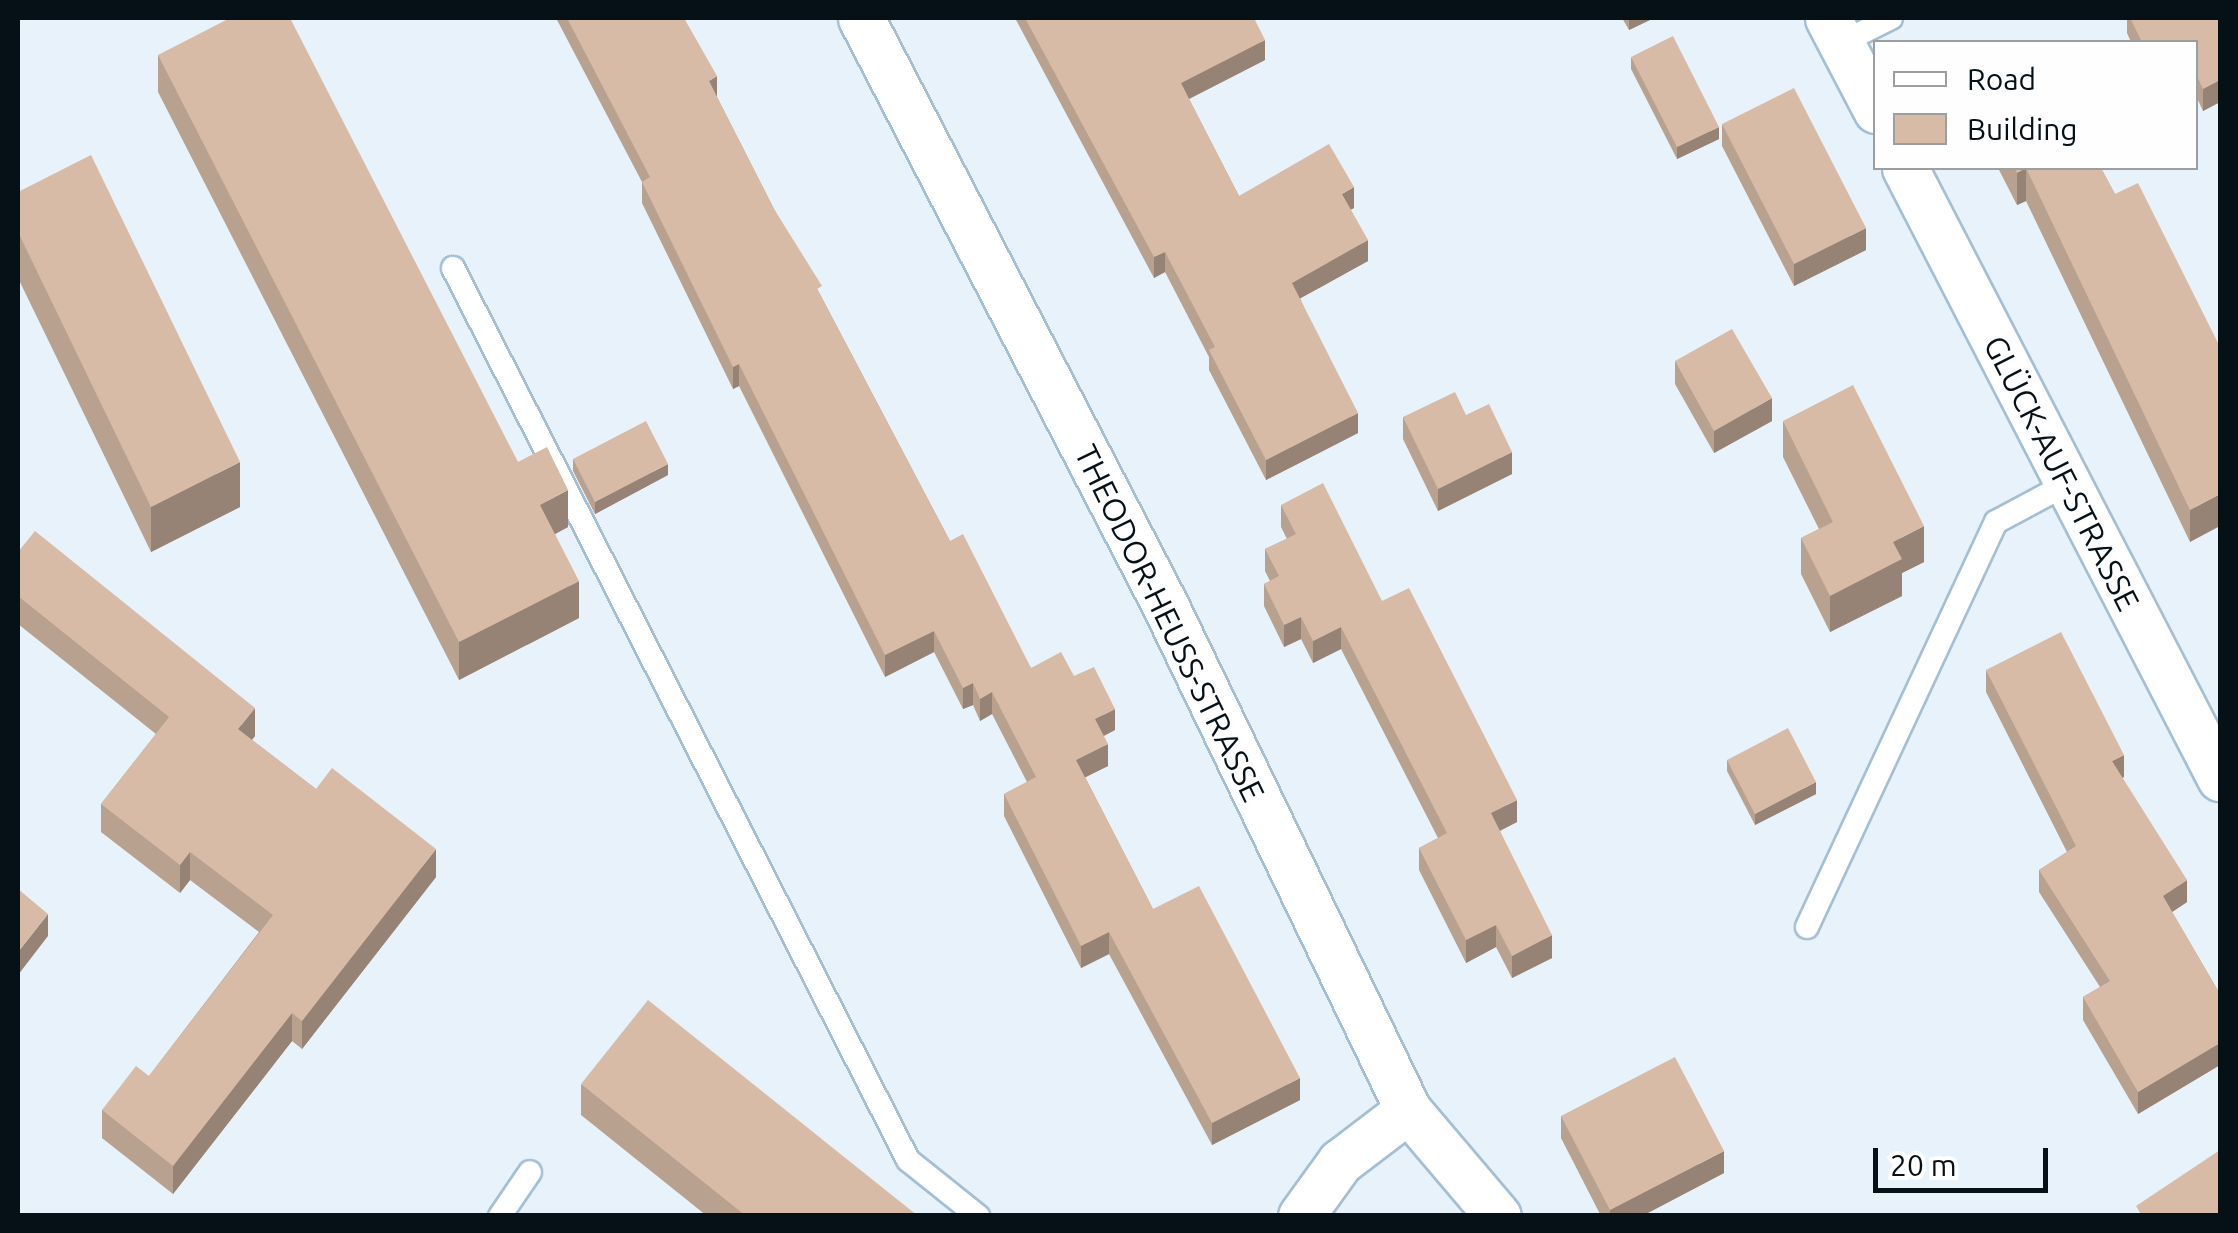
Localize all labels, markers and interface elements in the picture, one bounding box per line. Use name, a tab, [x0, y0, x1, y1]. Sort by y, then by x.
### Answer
legend	[1873, 40, 2198, 170]
text: Road	[1967, 62, 2036, 96]
text: Building	[1967, 112, 2078, 146]
street label: GLÜCK-AUF-STRASSE	[1976, 329, 2148, 617]
street label: THEODOR-HEUSS-STRASSE	[1067, 439, 1273, 807]
scale bar	[1878, 1128, 2053, 1190]
text: 20 m	[1890, 1148, 1957, 1182]

